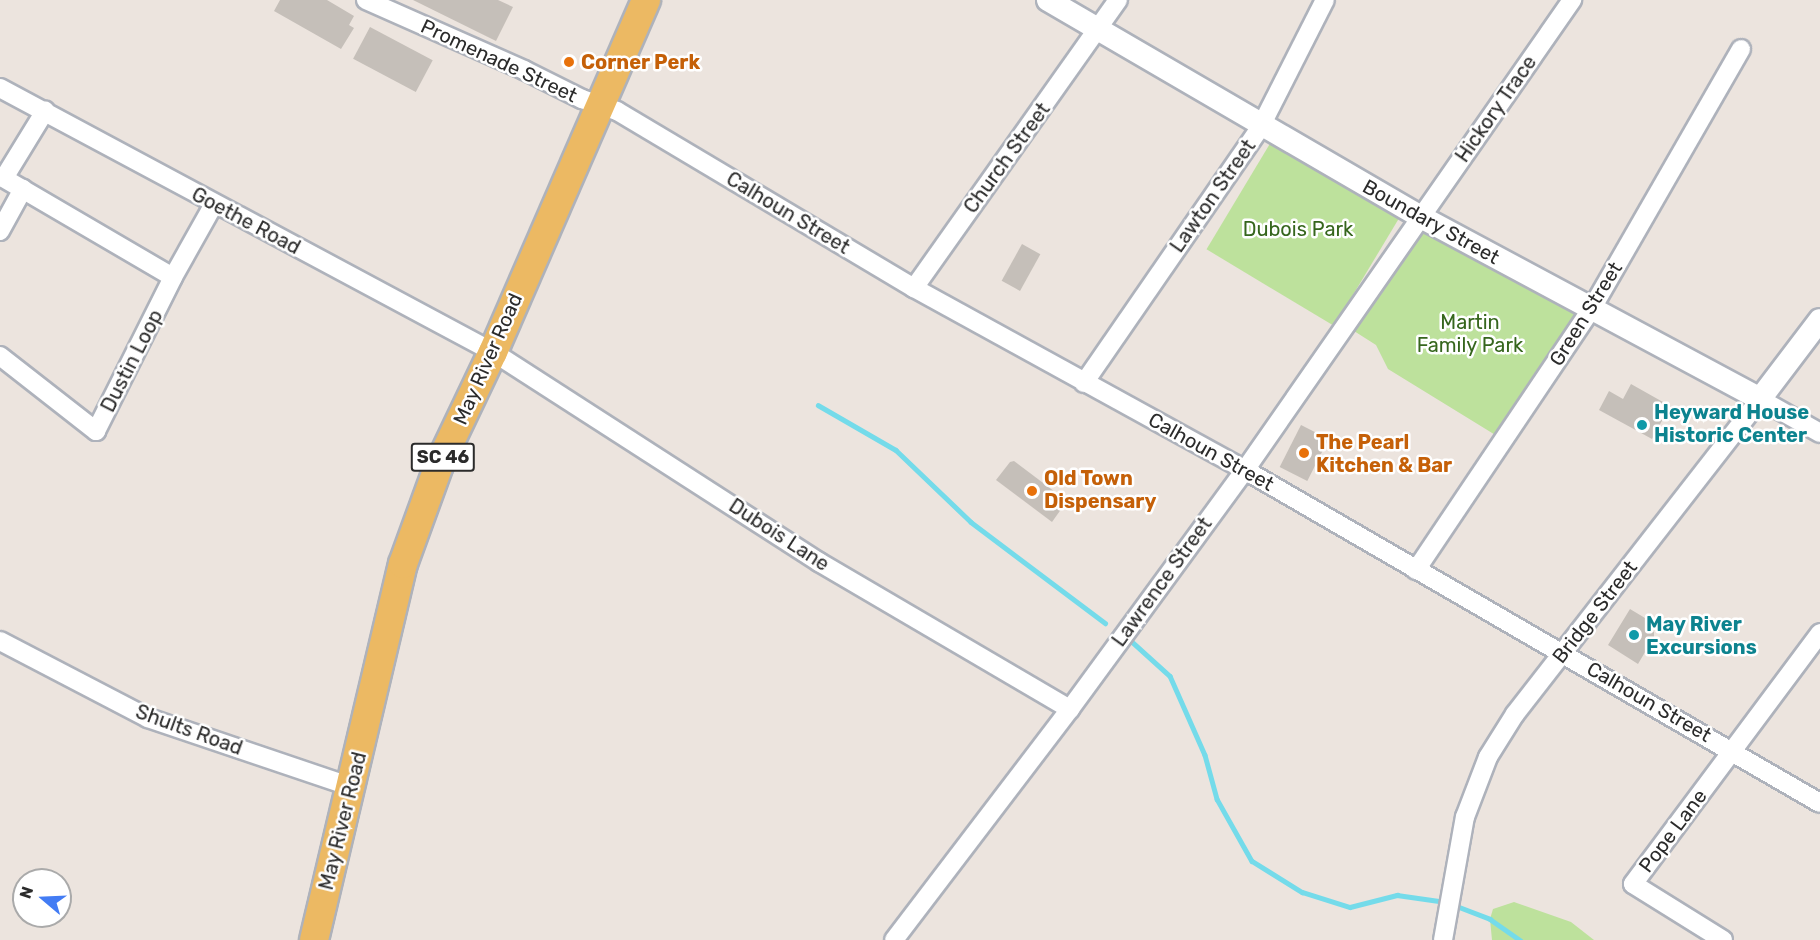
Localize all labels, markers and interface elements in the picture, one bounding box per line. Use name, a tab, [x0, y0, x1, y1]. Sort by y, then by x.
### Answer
street label: Promenade Street	[417, 14, 581, 108]
place label: Corner Perk	[581, 50, 700, 74]
street label: Hickory Trace	[1450, 51, 1542, 167]
marker: Corner Perk	[562, 55, 576, 69]
street label: Church Street	[959, 98, 1055, 218]
street label: Lawton Street	[1165, 135, 1261, 257]
street label: Calhoun Street	[722, 167, 854, 259]
street label: Boundary Street	[1358, 174, 1504, 270]
street label: Goethe Road	[188, 182, 304, 260]
park label: Dubois Park	[1243, 217, 1353, 241]
street label: Green Street	[1544, 257, 1628, 371]
street label: May River Road	[448, 289, 528, 429]
street label: Dustin Loop	[96, 306, 168, 416]
park label: Martin Family Park	[1416, 310, 1524, 357]
place label: Heyward House Historic Center	[1654, 401, 1809, 448]
street label: Calhoun Street	[1144, 408, 1278, 496]
marker: Heyward House Historic Center	[1635, 418, 1649, 432]
place label: The Pearl Kitchen & Bar	[1316, 430, 1452, 477]
road number: SC 46	[410, 442, 476, 472]
marker: The Pearl Kitchen & Bar	[1297, 446, 1311, 460]
place label: Old Town Dispensary	[1044, 467, 1156, 514]
marker: Old Town Dispensary	[1025, 484, 1039, 498]
street label: Dubois Lane	[724, 494, 834, 576]
street label: Lawrence Street	[1107, 513, 1217, 651]
street label: Bridge Street	[1548, 556, 1642, 668]
place label: May River Excursions	[1646, 612, 1757, 659]
marker: May River Excursions	[1627, 628, 1641, 642]
street label: Calhoun Street	[1582, 657, 1716, 747]
street label: Shults Road	[132, 700, 246, 760]
street label: May River Road	[314, 749, 372, 893]
street label: Pope Lane	[1634, 785, 1712, 877]
north arrow	[12, 868, 72, 928]
text: N	[16, 884, 37, 901]

